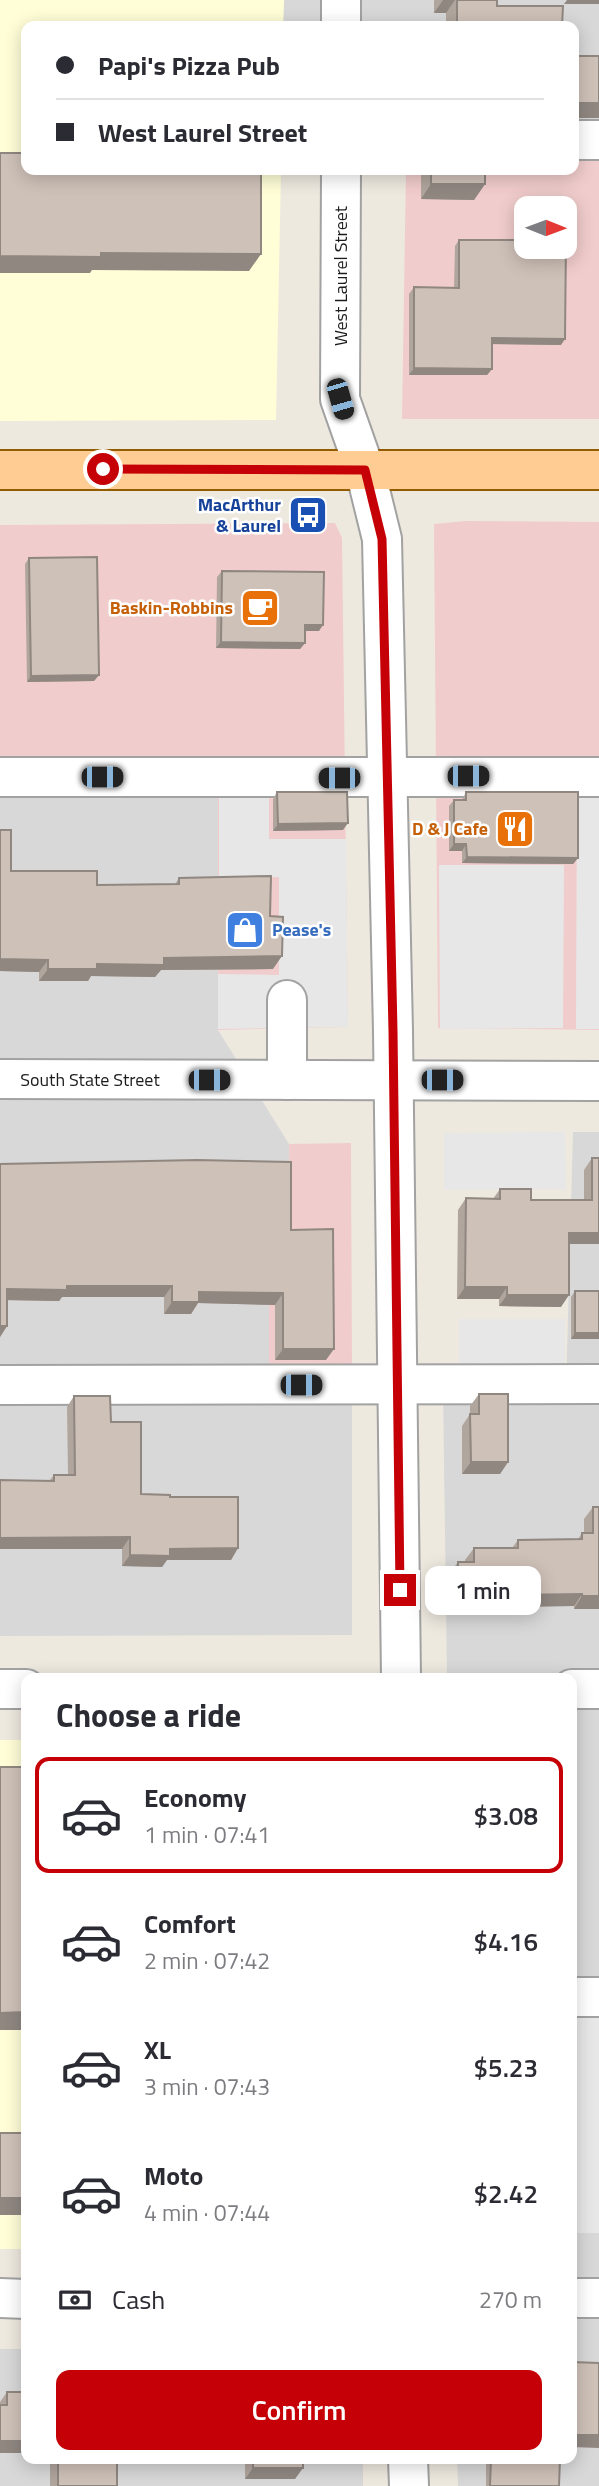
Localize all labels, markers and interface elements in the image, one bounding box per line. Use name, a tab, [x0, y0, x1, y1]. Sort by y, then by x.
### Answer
text: Papi's Pizza Pub	[98, 46, 280, 85]
text: West Laurel Street	[98, 113, 307, 152]
north arrow	[514, 196, 578, 259]
map controls	[514, 196, 577, 259]
street label: West Laurel Street	[327, 205, 354, 346]
car	[325, 376, 356, 422]
route start	[87, 453, 119, 485]
place label: MacArthur & Laurel	[198, 491, 281, 539]
bus stop icon: MacArthur & Laurel	[287, 494, 329, 536]
cafe icon: Baskin-Robbins	[239, 587, 281, 629]
place label: Baskin-Robbins	[110, 594, 233, 621]
car	[448, 766, 490, 787]
car	[82, 767, 124, 788]
car	[319, 768, 361, 789]
restaurant icon: D & J Cafe	[494, 808, 536, 850]
place label: D & J Cafe	[412, 815, 488, 842]
shop icon: Pease's	[224, 909, 266, 951]
place label: Pease's	[272, 916, 331, 943]
street label: South State Street	[20, 1066, 160, 1093]
car	[189, 1070, 231, 1091]
car	[422, 1070, 464, 1091]
car	[281, 1375, 323, 1396]
callout: 1 min	[424, 1566, 540, 1614]
text: 1 min	[455, 1573, 511, 1608]
route end	[384, 1574, 416, 1606]
text: Choose a ride	[56, 1691, 241, 1739]
text: Economy	[144, 1778, 246, 1817]
icon: car	[60, 1784, 123, 1847]
text: $3.08	[474, 1796, 538, 1835]
text: 1 min · 07:41	[144, 1817, 270, 1852]
text: Comfort	[144, 1904, 236, 1943]
icon: car	[60, 1910, 123, 1973]
text: $4.16	[474, 1922, 538, 1961]
text: 2 min · 07:42	[144, 1943, 270, 1978]
text: XL	[144, 2030, 171, 2069]
icon: car	[60, 2036, 123, 2099]
text: $5.23	[474, 2048, 538, 2087]
text: 3 min · 07:43	[144, 2069, 270, 2104]
text: Moto	[144, 2156, 203, 2195]
icon: car	[60, 2162, 123, 2225]
text: $2.42	[474, 2174, 538, 2213]
text: 4 min · 07:44	[144, 2195, 270, 2230]
text: Cash	[112, 2280, 165, 2319]
icon: cash	[56, 2281, 94, 2319]
text: 270 m	[479, 2282, 542, 2317]
button: Confirm	[56, 2370, 542, 2450]

